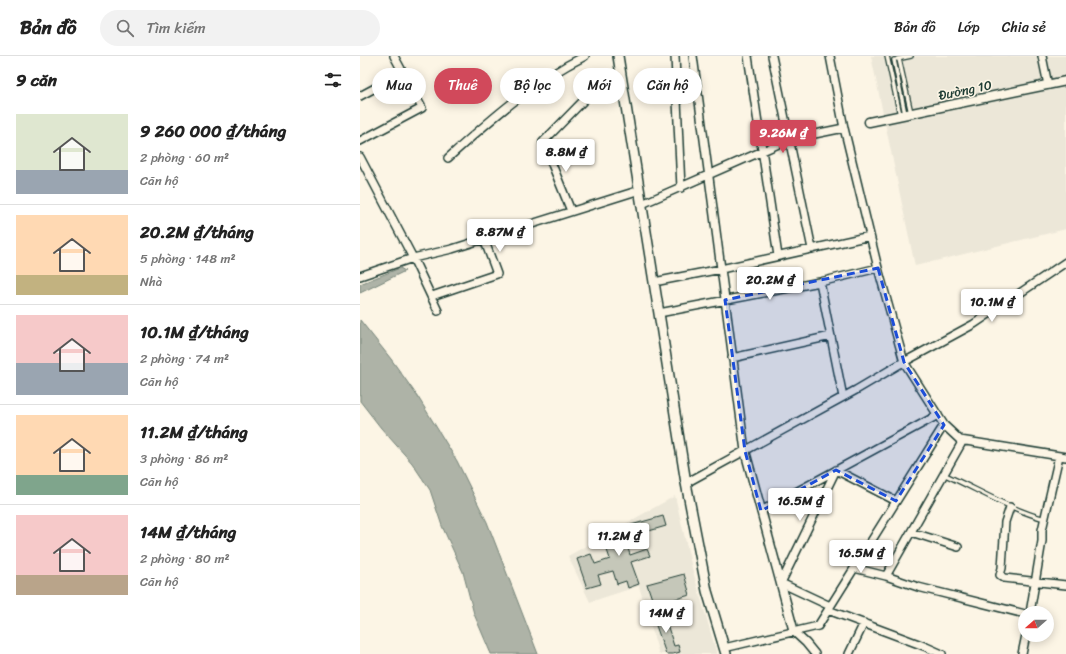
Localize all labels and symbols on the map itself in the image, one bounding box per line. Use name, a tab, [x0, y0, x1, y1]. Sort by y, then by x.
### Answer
street label: Đường 10	[936, 73, 994, 107]
pin: 9.26M ₫	[746, 120, 820, 154]
pin: 8.8M ₫	[533, 139, 599, 173]
pin: 8.87M ₫	[463, 219, 537, 253]
pin: 20.2M ₫	[733, 267, 807, 301]
pin: 10.1M ₫	[955, 289, 1029, 323]
pin: 16.5M ₫	[763, 488, 837, 522]
pin: 11.2M ₫	[582, 523, 656, 557]
pin: 16.5M ₫	[824, 540, 898, 574]
pin: 14M ₫	[638, 600, 694, 634]
north arrow	[1018, 606, 1054, 642]

